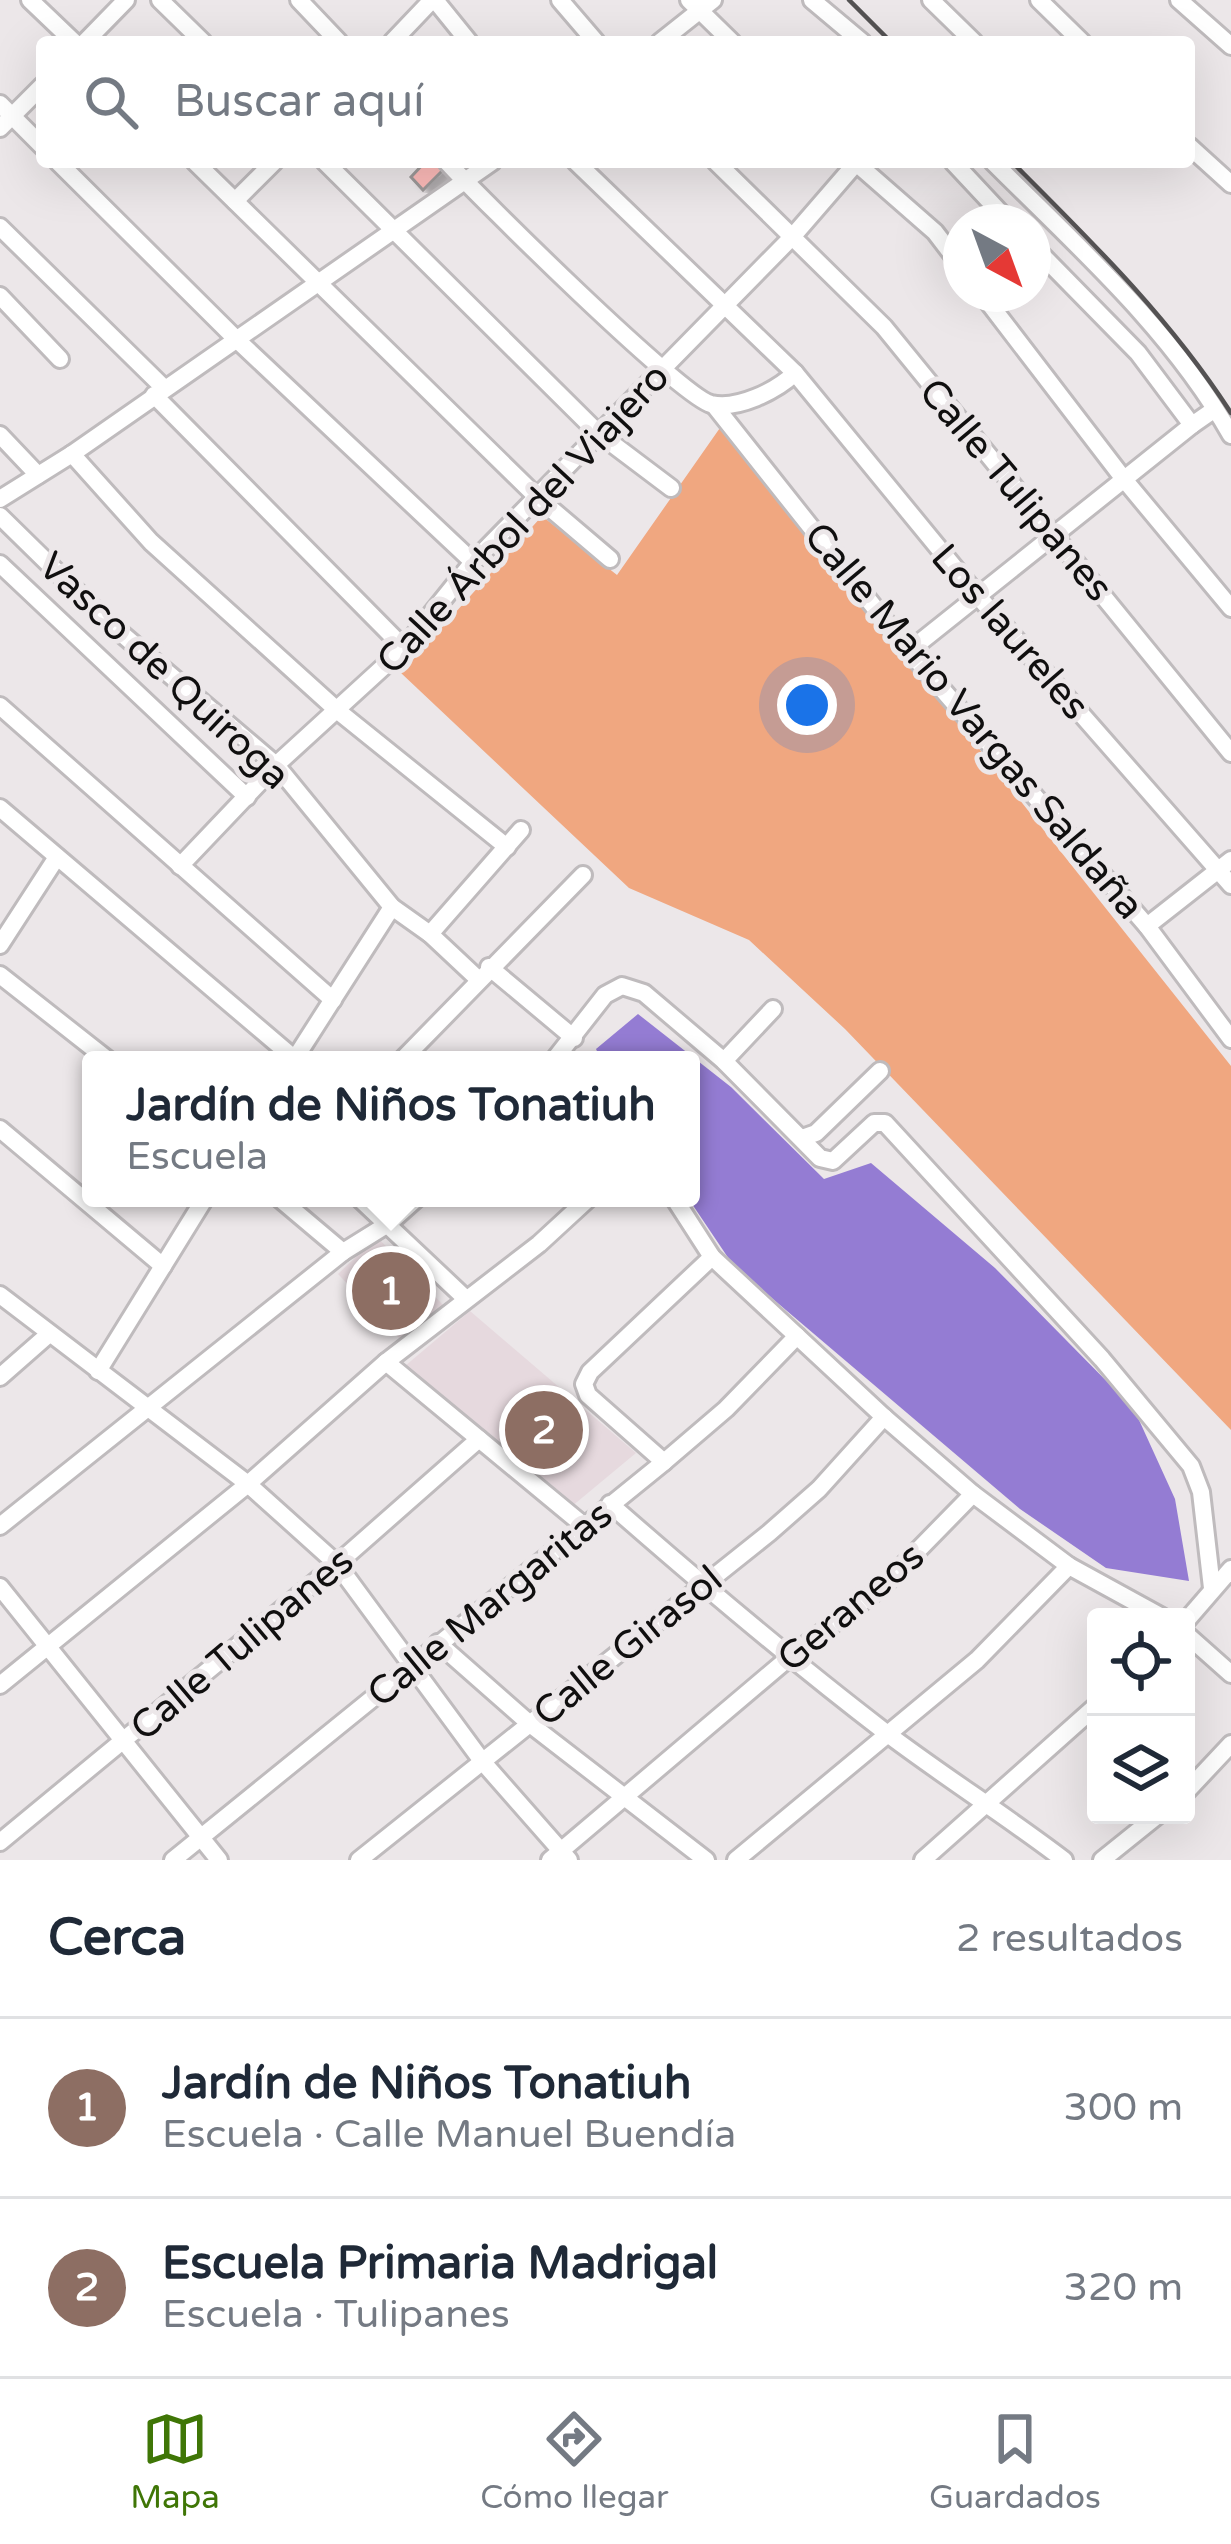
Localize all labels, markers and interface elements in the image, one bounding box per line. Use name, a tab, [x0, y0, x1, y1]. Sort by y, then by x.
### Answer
search box	[36, 36, 1195, 168]
icon: search	[78, 69, 144, 135]
text: Buscar aquí	[174, 75, 424, 129]
north arrow	[943, 204, 1051, 312]
street label: Calle Árbol del Viajero	[367, 354, 679, 684]
street label: Calle Tulipanes	[909, 369, 1123, 611]
street label: Calle Mario Vargas Saldaña	[794, 513, 1154, 929]
street label: Los laureles	[921, 535, 1099, 729]
street label: Vasco de Quiroga	[29, 543, 299, 800]
your location	[777, 675, 837, 735]
popup	[82, 1051, 700, 1207]
text: Jardín de Niños Tonatiuh	[126, 1079, 656, 1133]
text: Escuela	[126, 1133, 268, 1180]
pin: 1	[352, 1246, 430, 1336]
pin: 2	[505, 1385, 583, 1475]
street label: Calle Margaritas	[358, 1491, 622, 1717]
street label: Geraneos	[768, 1532, 934, 1682]
street label: Calle Tulipanes	[121, 1537, 363, 1751]
street label: Calle Girasol	[524, 1556, 732, 1736]
map controls	[1087, 1608, 1195, 1824]
button: locate	[1087, 1608, 1195, 1716]
button: layers	[1087, 1716, 1195, 1824]
text: Cerca	[48, 1907, 186, 1969]
text: 2 resultados	[956, 1915, 1183, 1962]
text: Jardín de Niños Tonatiuh	[162, 2057, 691, 2111]
text: 1	[75, 2084, 99, 2131]
text: 300 m	[1064, 2084, 1183, 2131]
text: Escuela · Calle Manuel Buendía	[162, 2111, 736, 2158]
text: Escuela Primaria Madrigal	[162, 2237, 718, 2291]
text: 2	[75, 2264, 99, 2311]
text: 320 m	[1064, 2264, 1183, 2311]
text: Escuela · Tulipanes	[162, 2291, 510, 2338]
tab: Mapa	[130, 2406, 220, 2517]
tab: Cómo llegar	[480, 2406, 669, 2517]
tab: Guardados	[929, 2406, 1101, 2517]

